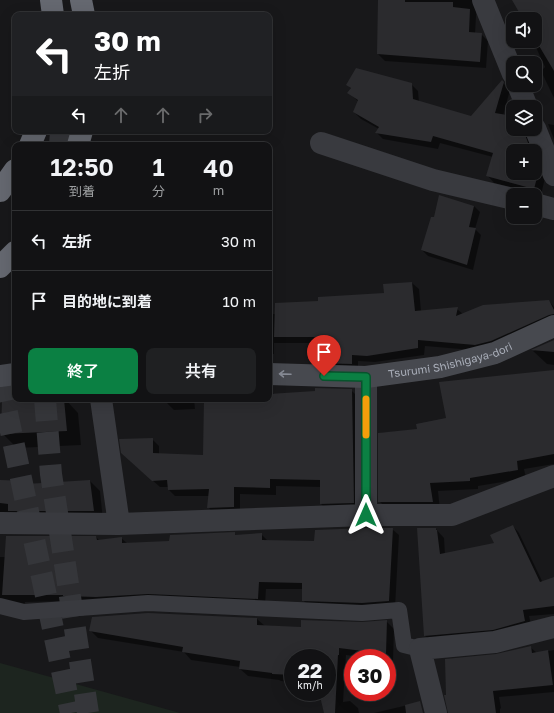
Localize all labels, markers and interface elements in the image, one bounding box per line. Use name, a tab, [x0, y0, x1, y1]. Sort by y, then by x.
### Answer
map controls	[506, 12, 542, 224]
button: sound	[506, 12, 542, 48]
text: 30 m	[94, 24, 161, 57]
icon: left	[28, 28, 80, 80]
button: search	[506, 56, 542, 92]
text: 左折	[94, 61, 130, 83]
button: layers	[506, 100, 542, 136]
icon: left	[68, 104, 90, 126]
icon: ahead	[110, 104, 132, 126]
icon: ahead	[152, 104, 174, 126]
icon: right	[194, 104, 216, 126]
button: +	[506, 144, 542, 180]
text: 12:50	[50, 152, 114, 181]
text: 1	[153, 152, 165, 181]
text: 40	[203, 153, 234, 182]
text: m	[213, 182, 224, 198]
text: 到着	[69, 183, 95, 199]
text: 分	[152, 183, 165, 199]
button: −	[506, 188, 542, 224]
icon: left	[28, 230, 50, 252]
text: 左折	[62, 232, 92, 250]
text: 30 m	[221, 232, 256, 250]
icon: arrive	[28, 290, 50, 312]
text: 目的地に到着	[62, 292, 152, 310]
text: 10 m	[222, 292, 256, 310]
pin	[307, 335, 341, 376]
street label: Tsurumi Shishigaya-dori	[387, 339, 514, 380]
icon: arrive	[313, 341, 335, 363]
button: 終了	[28, 348, 138, 394]
button: 共有	[146, 348, 256, 394]
one-way arrow	[279, 371, 292, 378]
position arrow	[345, 494, 387, 536]
speed limit sign: 30	[344, 649, 396, 701]
text: 22	[298, 658, 322, 682]
text: km/h	[297, 679, 323, 691]

